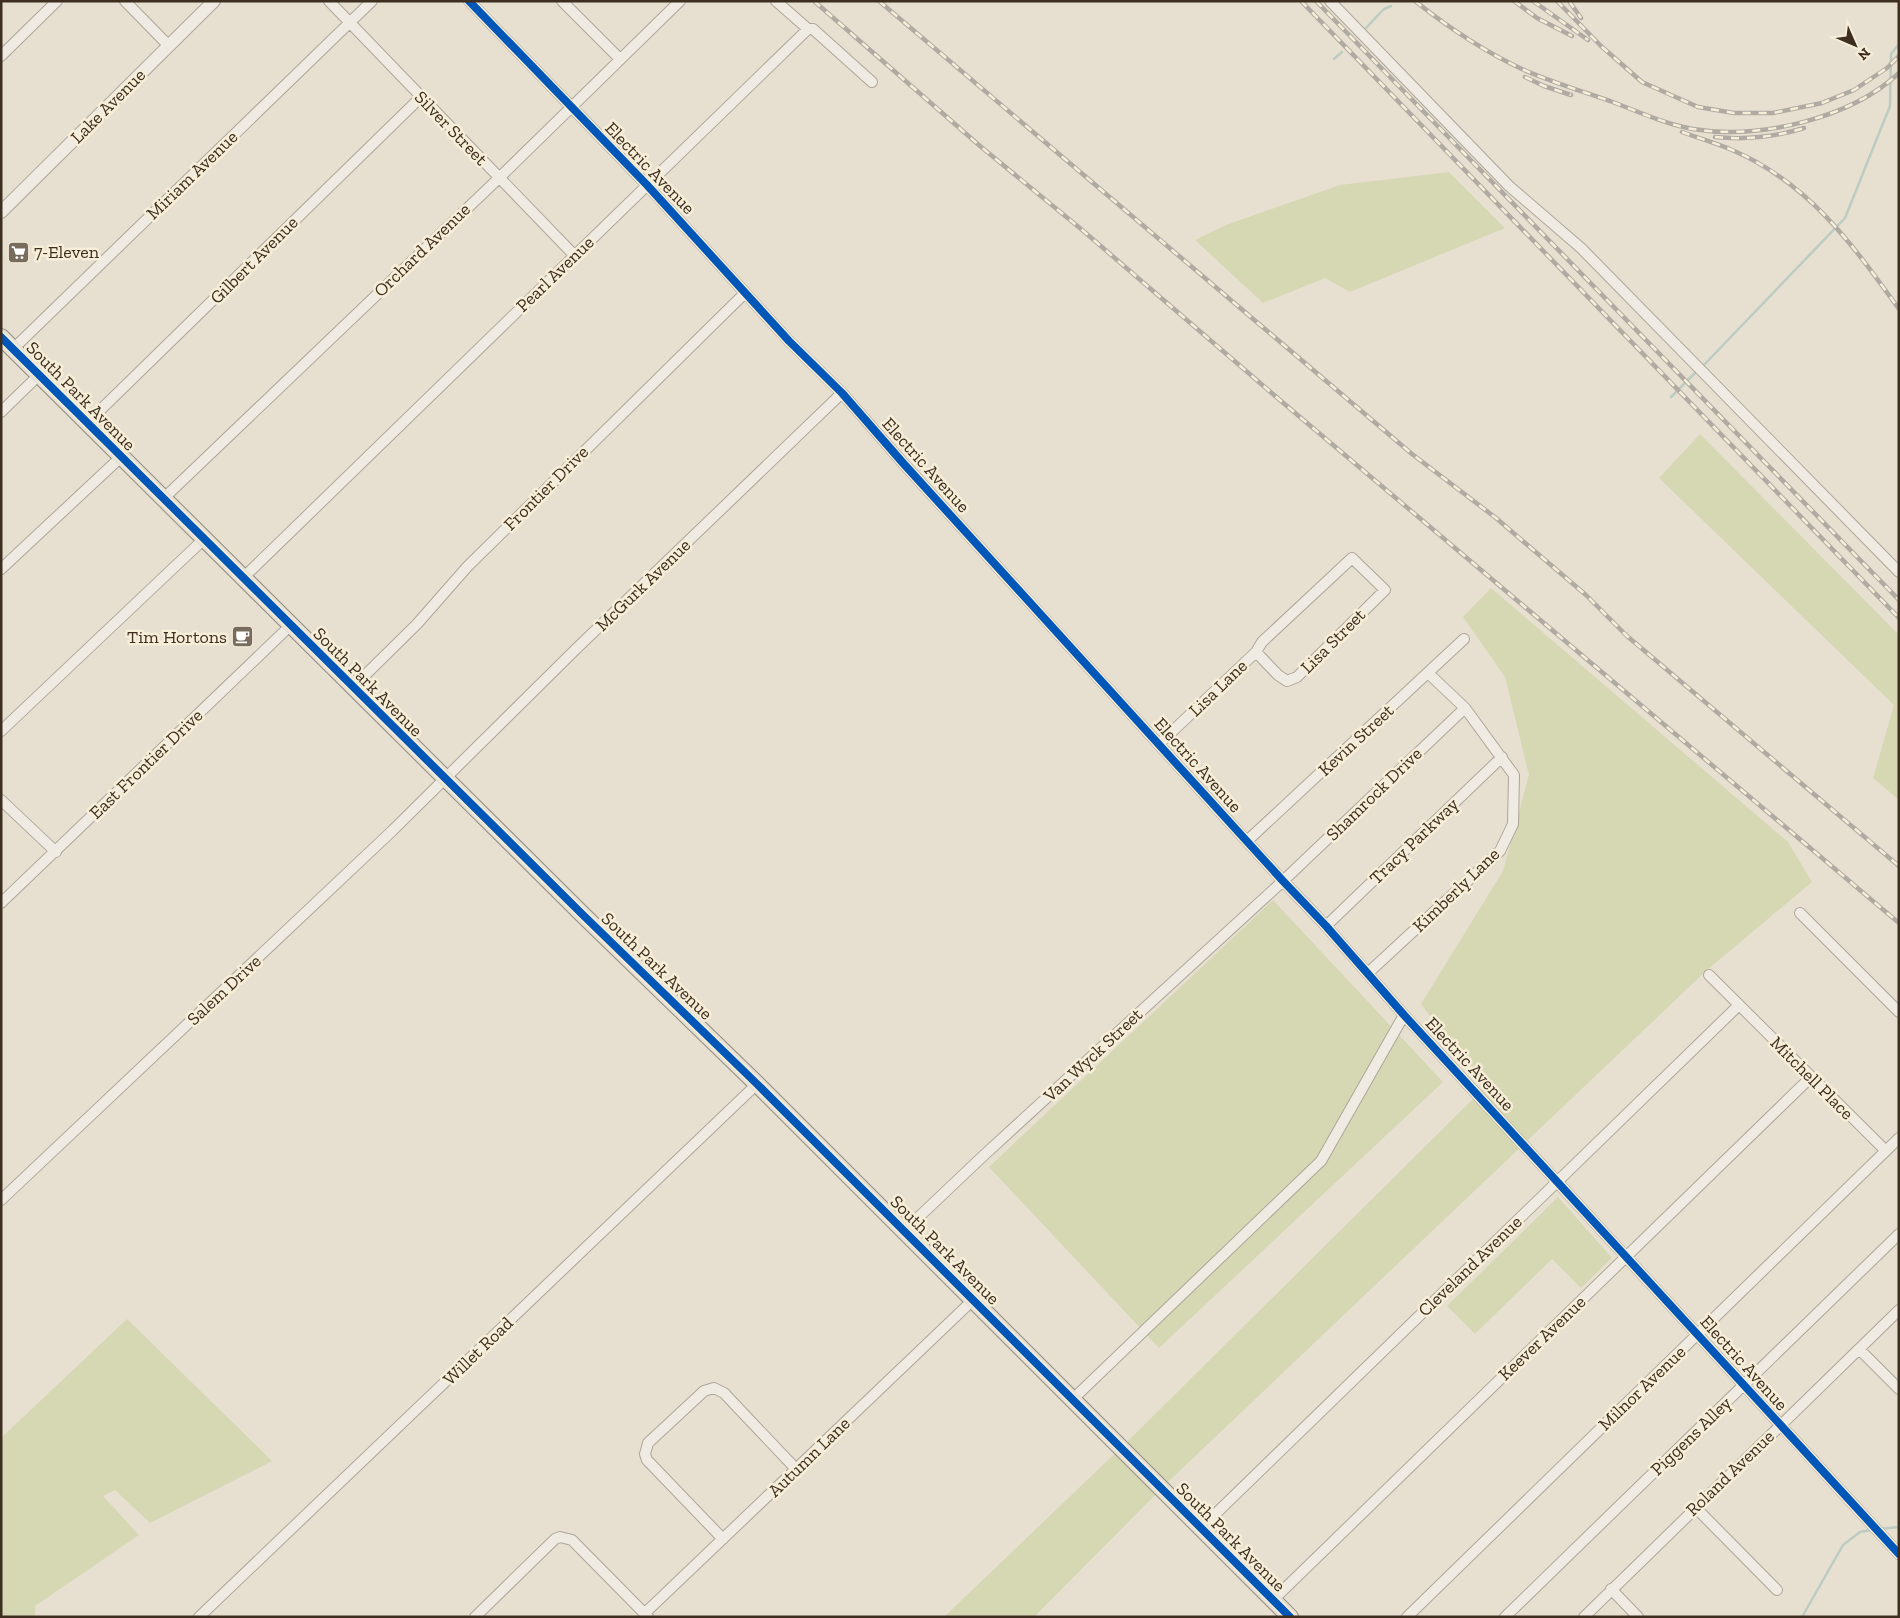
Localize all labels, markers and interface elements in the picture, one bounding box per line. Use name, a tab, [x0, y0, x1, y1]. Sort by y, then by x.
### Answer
north arrow	[1830, 20, 1880, 70]
text: N	[1854, 44, 1874, 64]
street label: Lake Avenue	[66, 64, 150, 148]
street label: Silver Street	[410, 86, 492, 170]
street label: Electric Avenue	[600, 117, 700, 219]
street label: Miriam Avenue	[142, 126, 242, 224]
street label: Orchard Avenue	[369, 198, 475, 302]
street label: Gilbert Avenue	[206, 212, 302, 308]
street label: Pearl Avenue	[511, 231, 599, 317]
supermarket icon: 7-Eleven	[6, 240, 30, 264]
place label: 7-Eleven	[34, 241, 100, 263]
street label: South Park Avenue	[22, 337, 140, 455]
street label: Electric Avenue	[878, 413, 974, 517]
street label: Frontier Drive	[499, 441, 593, 535]
street label: McGurk Avenue	[591, 534, 695, 636]
street label: Lisa Street	[1296, 604, 1370, 678]
street label: South Park Avenue	[309, 623, 427, 741]
cafe icon: Tim Hortons	[231, 625, 255, 649]
place label: Tim Hortons	[127, 626, 227, 648]
street label: Lisa Lane	[1184, 655, 1252, 721]
street label: Kevin Street	[1314, 699, 1399, 781]
street label: East Frontier Drive	[85, 704, 207, 824]
street label: Electric Avenue	[1150, 713, 1246, 817]
street label: Shamrock Drive	[1321, 743, 1427, 845]
street label: Tracy Parkway	[1365, 792, 1464, 889]
street label: Kimberly Lane	[1408, 843, 1504, 937]
street label: South Park Avenue	[597, 907, 717, 1025]
street label: Salem Drive	[182, 950, 266, 1030]
street label: Van Wyck Street	[1038, 1003, 1147, 1107]
street label: Electric Avenue	[1421, 1013, 1519, 1115]
street label: Mitchell Place	[1766, 1032, 1858, 1124]
street label: South Park Avenue	[886, 1191, 1004, 1309]
street label: Cleveland Avenue	[1413, 1211, 1527, 1321]
street label: Keever Avenue	[1494, 1291, 1590, 1385]
street label: Electric Avenue	[1696, 1311, 1792, 1415]
street label: Willet Road	[438, 1312, 518, 1390]
street label: Milnor Avenue	[1594, 1341, 1690, 1435]
street label: Piggens Alley	[1646, 1391, 1737, 1480]
street label: Autumn Lane	[763, 1412, 855, 1502]
street label: Roland Avenue	[1681, 1425, 1779, 1521]
street label: South Park Avenue	[1172, 1478, 1290, 1596]

